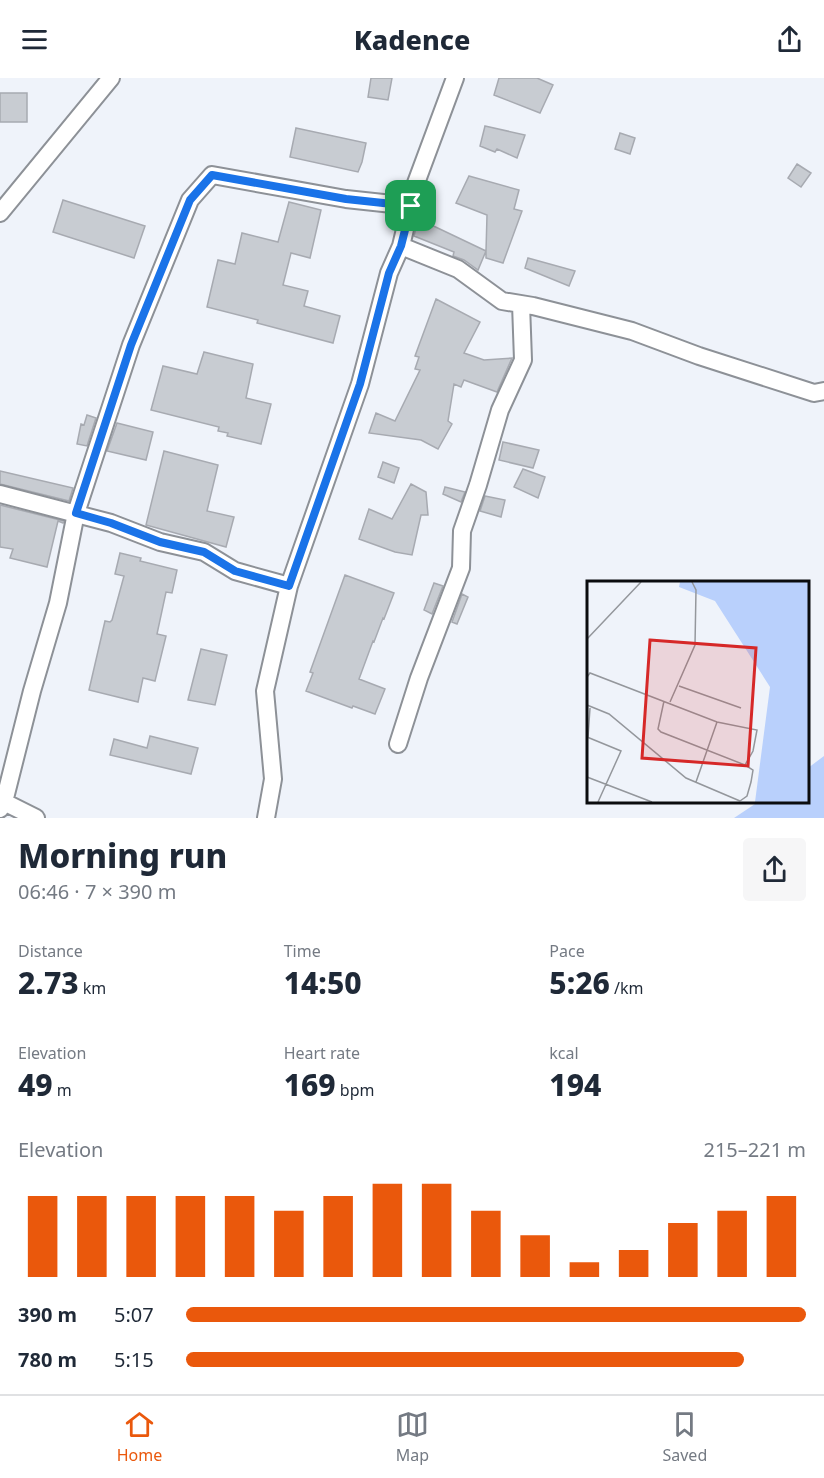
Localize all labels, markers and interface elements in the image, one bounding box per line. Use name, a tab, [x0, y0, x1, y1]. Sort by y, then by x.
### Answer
text: Kadence	[354, 21, 470, 58]
icon: menu	[18, 23, 51, 56]
icon: share	[773, 23, 806, 56]
pin	[385, 180, 436, 231]
icon: arrive	[394, 189, 427, 222]
inset map	[587, 581, 809, 803]
text: Morning run	[18, 833, 227, 878]
button: share	[743, 838, 806, 901]
text: 06:46 · 7 × 390 m	[18, 878, 176, 905]
text: Distance	[18, 940, 83, 962]
text: Time	[284, 940, 321, 962]
text: Pace	[549, 940, 585, 962]
text: 2.73	[18, 962, 79, 1003]
text: 14:50	[284, 962, 362, 1003]
text: 5:26	[549, 962, 610, 1003]
text: km	[79, 977, 106, 999]
text: /km	[610, 977, 644, 999]
text: Elevation	[18, 1042, 86, 1064]
text: Heart rate	[284, 1042, 360, 1064]
text: kcal	[549, 1042, 579, 1064]
text: 49	[18, 1064, 53, 1105]
text: 169	[284, 1064, 336, 1105]
text: 194	[549, 1064, 601, 1105]
text: m	[53, 1079, 72, 1101]
text: bpm	[336, 1079, 375, 1101]
text: Elevation	[18, 1136, 103, 1163]
text: 215–221 m	[703, 1136, 806, 1163]
text: 390 m	[18, 1301, 77, 1328]
text: 5:07	[114, 1301, 154, 1328]
text: 780 m	[18, 1346, 77, 1373]
text: 5:15	[114, 1346, 154, 1373]
tab: Home	[117, 1408, 162, 1466]
tab: Map	[396, 1408, 429, 1466]
tab: Saved	[662, 1408, 707, 1466]

